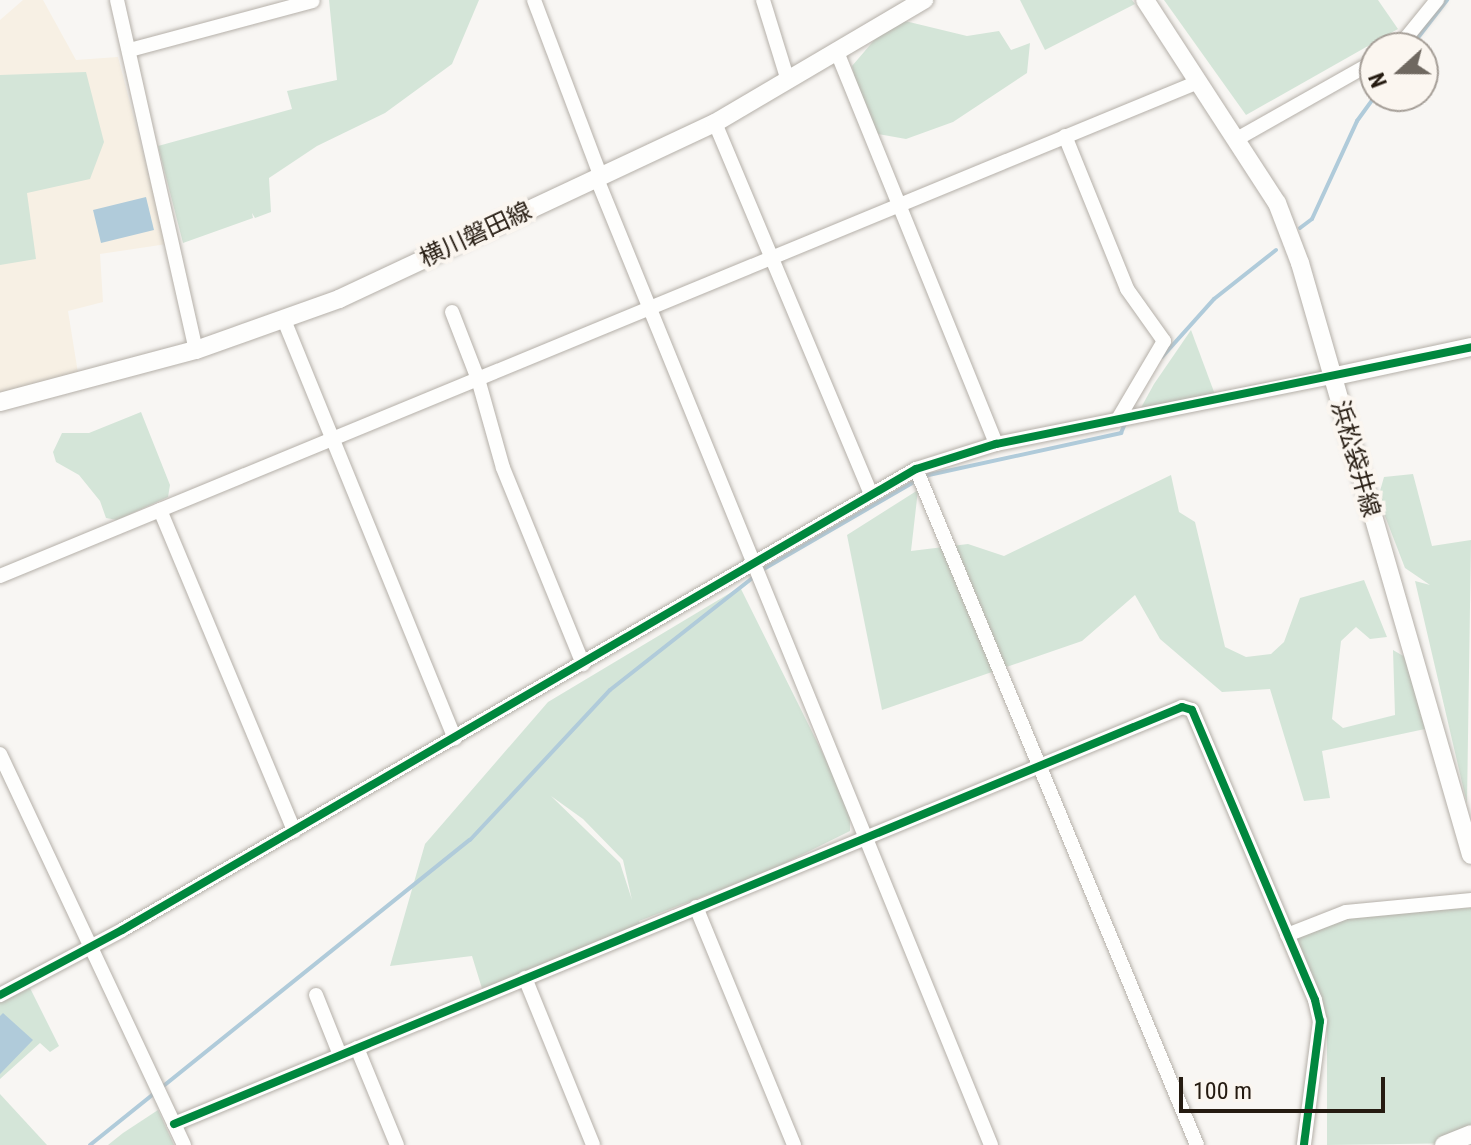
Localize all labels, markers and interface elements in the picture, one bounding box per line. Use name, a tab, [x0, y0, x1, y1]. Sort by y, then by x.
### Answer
north arrow	[1359, 32, 1439, 112]
text: N	[1364, 69, 1392, 91]
street label: 横川磐田線	[416, 197, 536, 273]
street label: 浜松袋井線	[1325, 397, 1385, 521]
scale bar	[1183, 1061, 1389, 1111]
text: 100 m	[1193, 1077, 1252, 1105]

